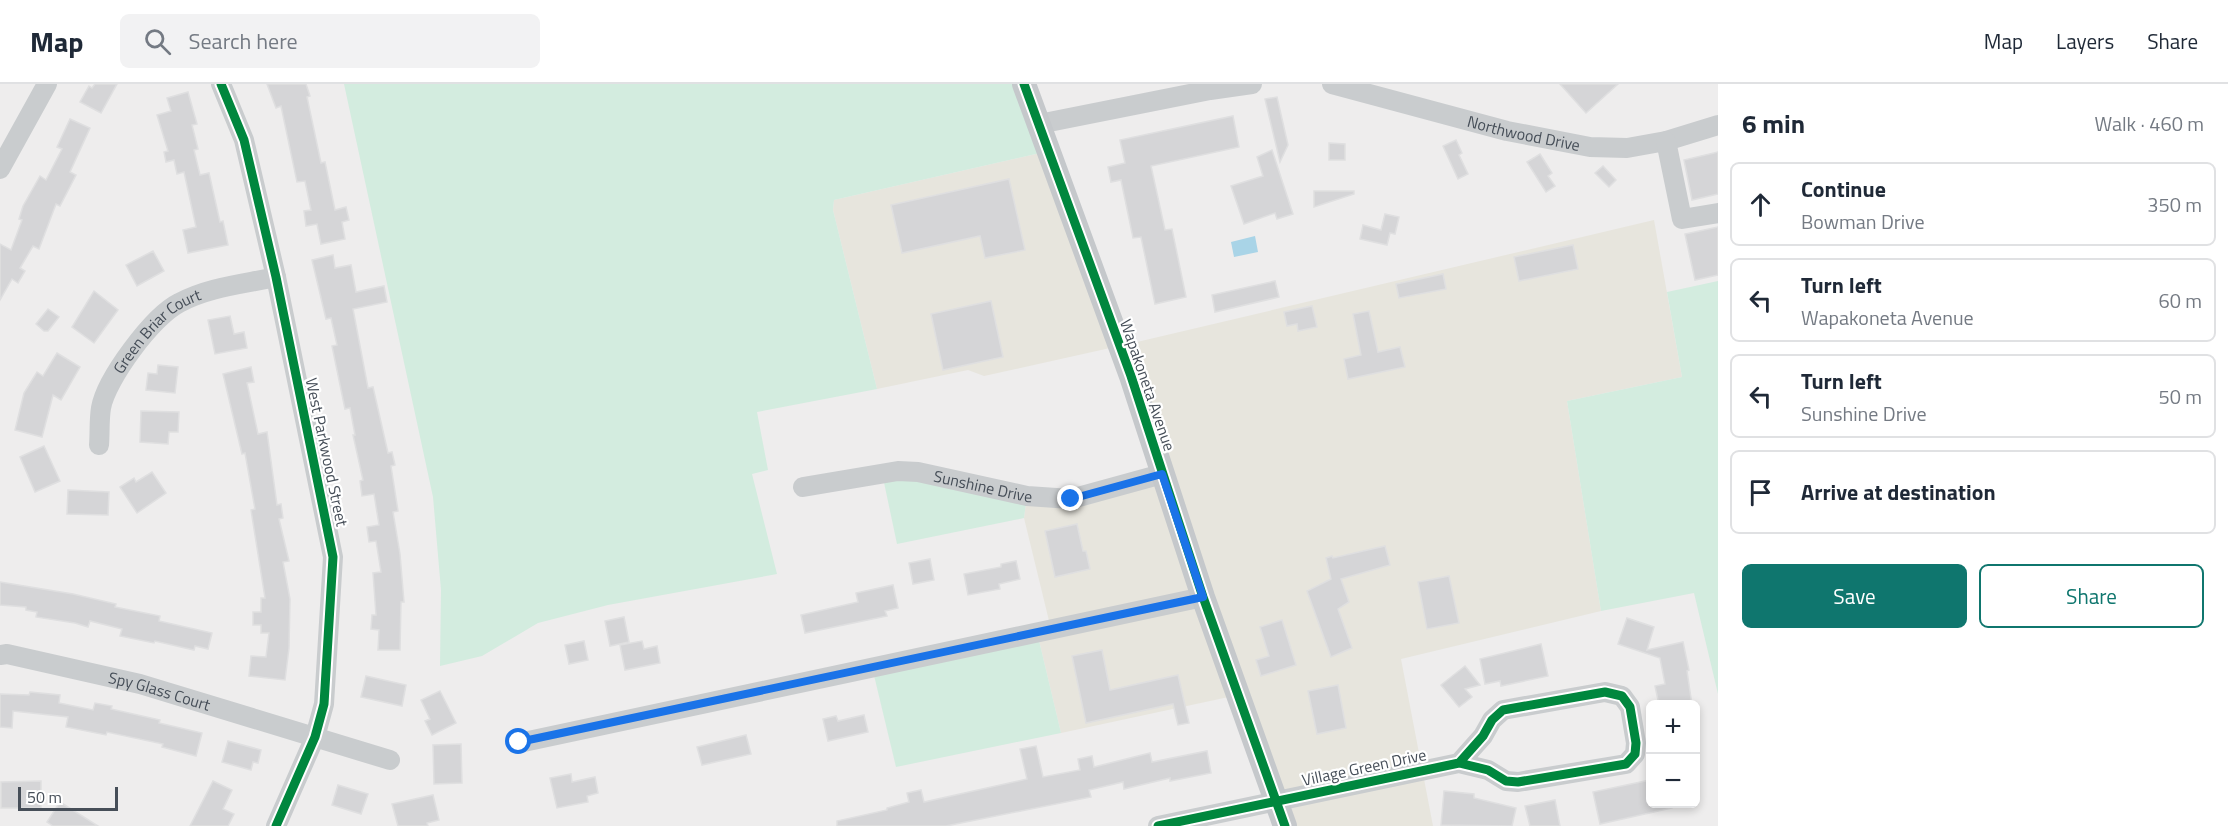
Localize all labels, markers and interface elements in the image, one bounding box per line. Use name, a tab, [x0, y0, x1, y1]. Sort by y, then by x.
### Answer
search box	[120, 14, 540, 68]
text: Map	[30, 20, 84, 63]
text: Search here	[189, 24, 298, 58]
icon: search	[141, 25, 174, 58]
text: Map	[1984, 25, 2023, 57]
text: Layers	[2056, 25, 2114, 57]
text: Share	[2147, 25, 2198, 57]
text: 6 min	[1742, 104, 1805, 143]
text: Walk · 460 m	[2095, 108, 2204, 139]
street label: Northwood Drive	[1465, 109, 1582, 157]
text: Continue	[1801, 172, 1886, 206]
icon: ahead	[1744, 188, 1777, 221]
text: 350 m	[2147, 189, 2202, 220]
text: Bowman Drive	[1801, 206, 1925, 237]
text: Turn left	[1801, 268, 1882, 302]
street label: Green Briar Court	[107, 282, 204, 378]
icon: left	[1744, 284, 1777, 317]
text: 60 m	[2158, 285, 2202, 316]
text: Wapakoneta Avenue	[1801, 302, 1974, 333]
street label: Wapakoneta Avenue	[1114, 316, 1182, 454]
text: Turn left	[1801, 364, 1882, 398]
street label: West Parkwood Street	[300, 375, 355, 529]
icon: left	[1744, 380, 1777, 413]
text: 50 m	[2158, 381, 2202, 412]
text: Sunshine Drive	[1801, 398, 1927, 429]
street label: Sunshine Drive	[931, 464, 1033, 508]
text: Arrive at destination	[1801, 475, 1996, 509]
icon: arrive	[1744, 476, 1777, 509]
route end	[1057, 485, 1083, 511]
button: Save	[1742, 564, 1967, 628]
button: Share	[1979, 564, 2204, 628]
street label: Spy Glass Court	[106, 665, 214, 717]
map controls	[1646, 700, 1700, 808]
button: +	[1646, 700, 1700, 754]
route start	[505, 728, 531, 754]
street label: Village Green Drive	[1300, 742, 1428, 792]
button: −	[1646, 754, 1700, 808]
scale bar	[18, 784, 118, 812]
text: 50 m	[27, 785, 62, 809]

